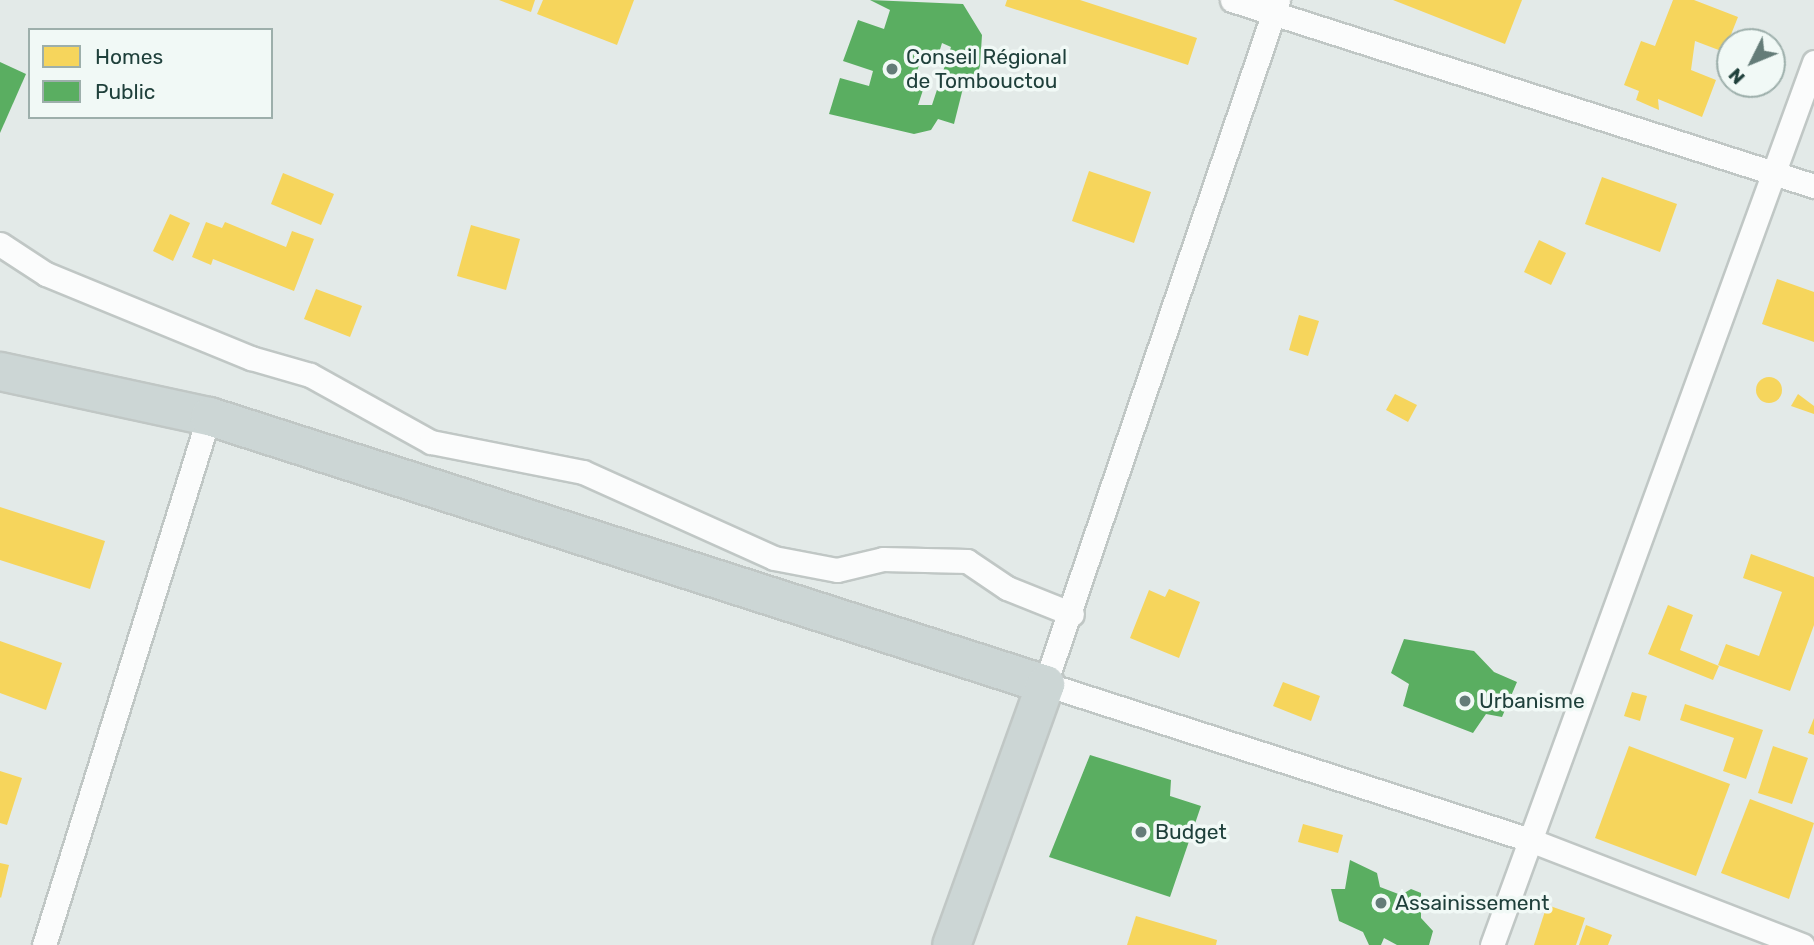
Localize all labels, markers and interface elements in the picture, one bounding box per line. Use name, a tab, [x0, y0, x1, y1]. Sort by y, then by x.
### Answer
legend	[28, 28, 273, 119]
north arrow	[1716, 28, 1786, 98]
text: Homes	[95, 44, 163, 69]
place label: Conseil Régional de Tombouctou	[906, 44, 1067, 94]
marker: Conseil Régional de Tombouctou	[884, 61, 900, 77]
text: N	[1724, 63, 1750, 89]
text: Public	[95, 79, 155, 104]
place label: Urbanisme	[1479, 688, 1585, 714]
marker: Urbanisme	[1457, 693, 1473, 709]
place label: Budget	[1155, 819, 1227, 845]
marker: Budget	[1133, 824, 1149, 840]
place label: Assainissement	[1395, 890, 1549, 916]
marker: Assainissement	[1373, 895, 1389, 911]

